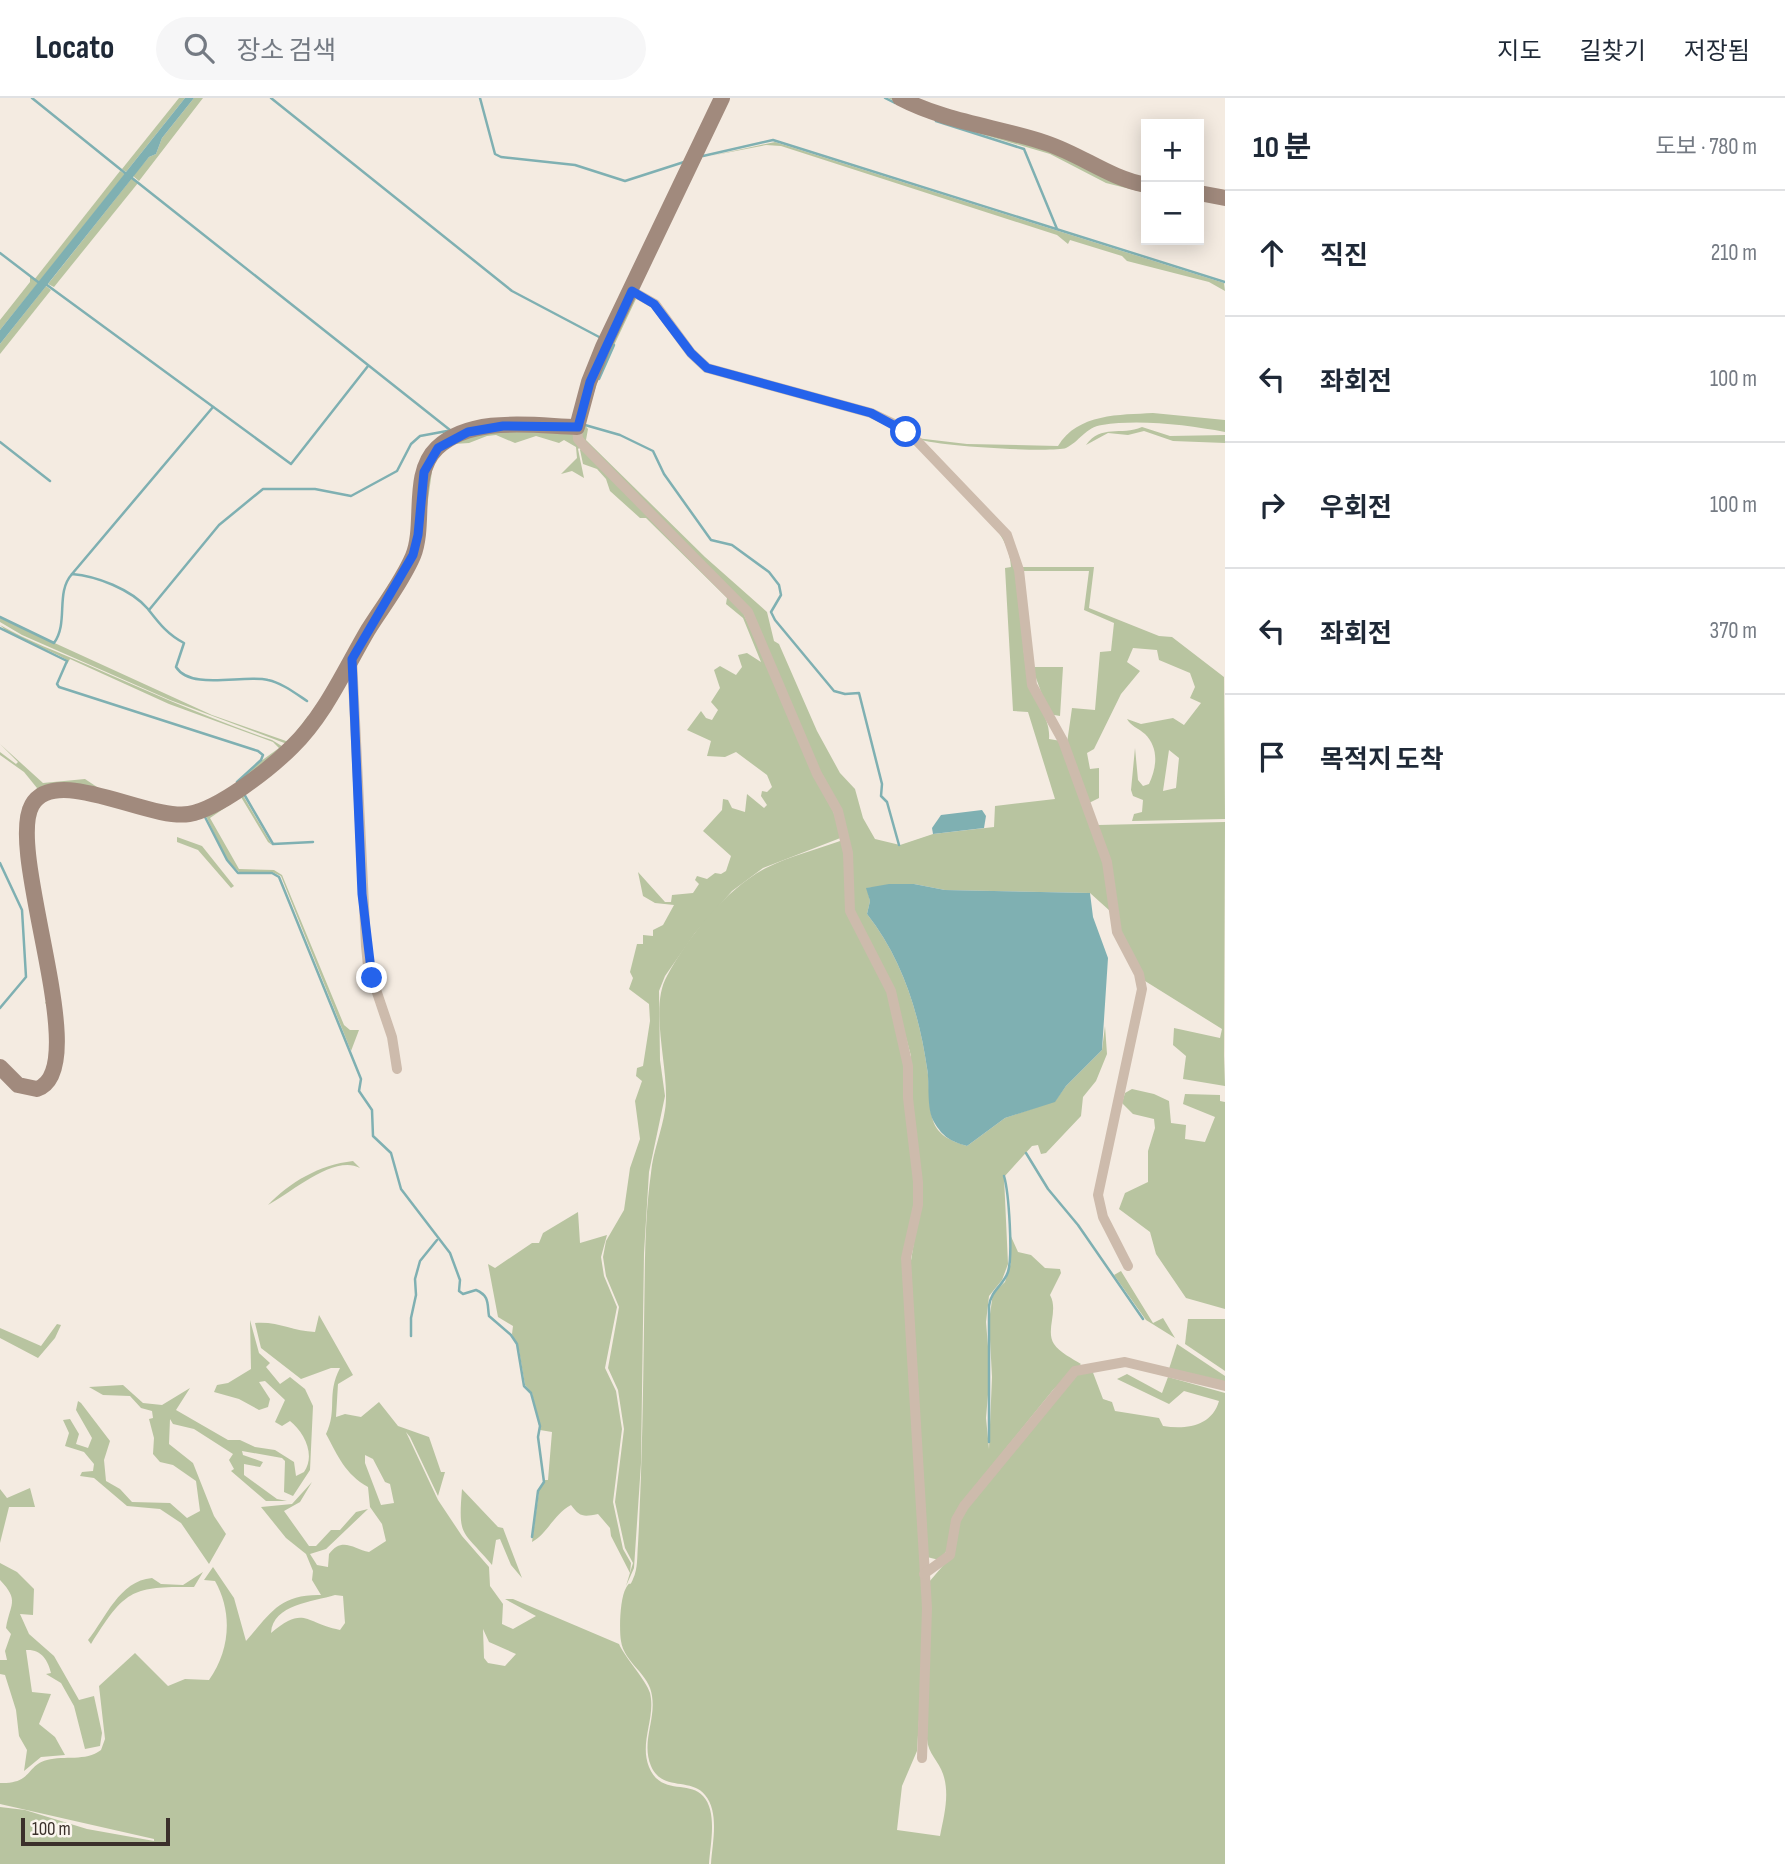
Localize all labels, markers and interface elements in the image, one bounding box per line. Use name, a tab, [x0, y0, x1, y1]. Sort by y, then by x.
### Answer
search box	[156, 17, 646, 80]
text: Locato	[35, 28, 114, 68]
icon: search	[180, 29, 218, 67]
text: 장소 검색	[236, 36, 336, 67]
text: 지도	[1497, 37, 1542, 66]
text: 길찾기	[1580, 37, 1646, 66]
text: 저장됨	[1684, 37, 1750, 66]
map controls	[1141, 119, 1204, 245]
button: +	[1141, 119, 1204, 182]
text: 10 분	[1253, 130, 1311, 166]
text: 도보 · 780 m	[1655, 133, 1757, 161]
button: −	[1141, 182, 1204, 245]
icon: ahead	[1253, 234, 1291, 272]
text: 210 m	[1711, 239, 1757, 267]
text: 직진	[1320, 241, 1368, 272]
icon: left	[1253, 360, 1291, 398]
text: 100 m	[1710, 365, 1757, 393]
text: 좌회전	[1320, 367, 1392, 398]
route start	[890, 416, 921, 447]
icon: right	[1253, 486, 1291, 524]
text: 100 m	[1710, 491, 1757, 519]
text: 우회전	[1320, 493, 1392, 524]
icon: left	[1253, 612, 1291, 650]
text: 370 m	[1710, 617, 1757, 645]
text: 좌회전	[1320, 619, 1392, 650]
icon: arrive	[1253, 738, 1291, 776]
text: 목적지 도착	[1320, 745, 1444, 776]
route end	[356, 962, 387, 993]
scale bar	[21, 1815, 170, 1847]
text: 100 m	[32, 1818, 71, 1841]

